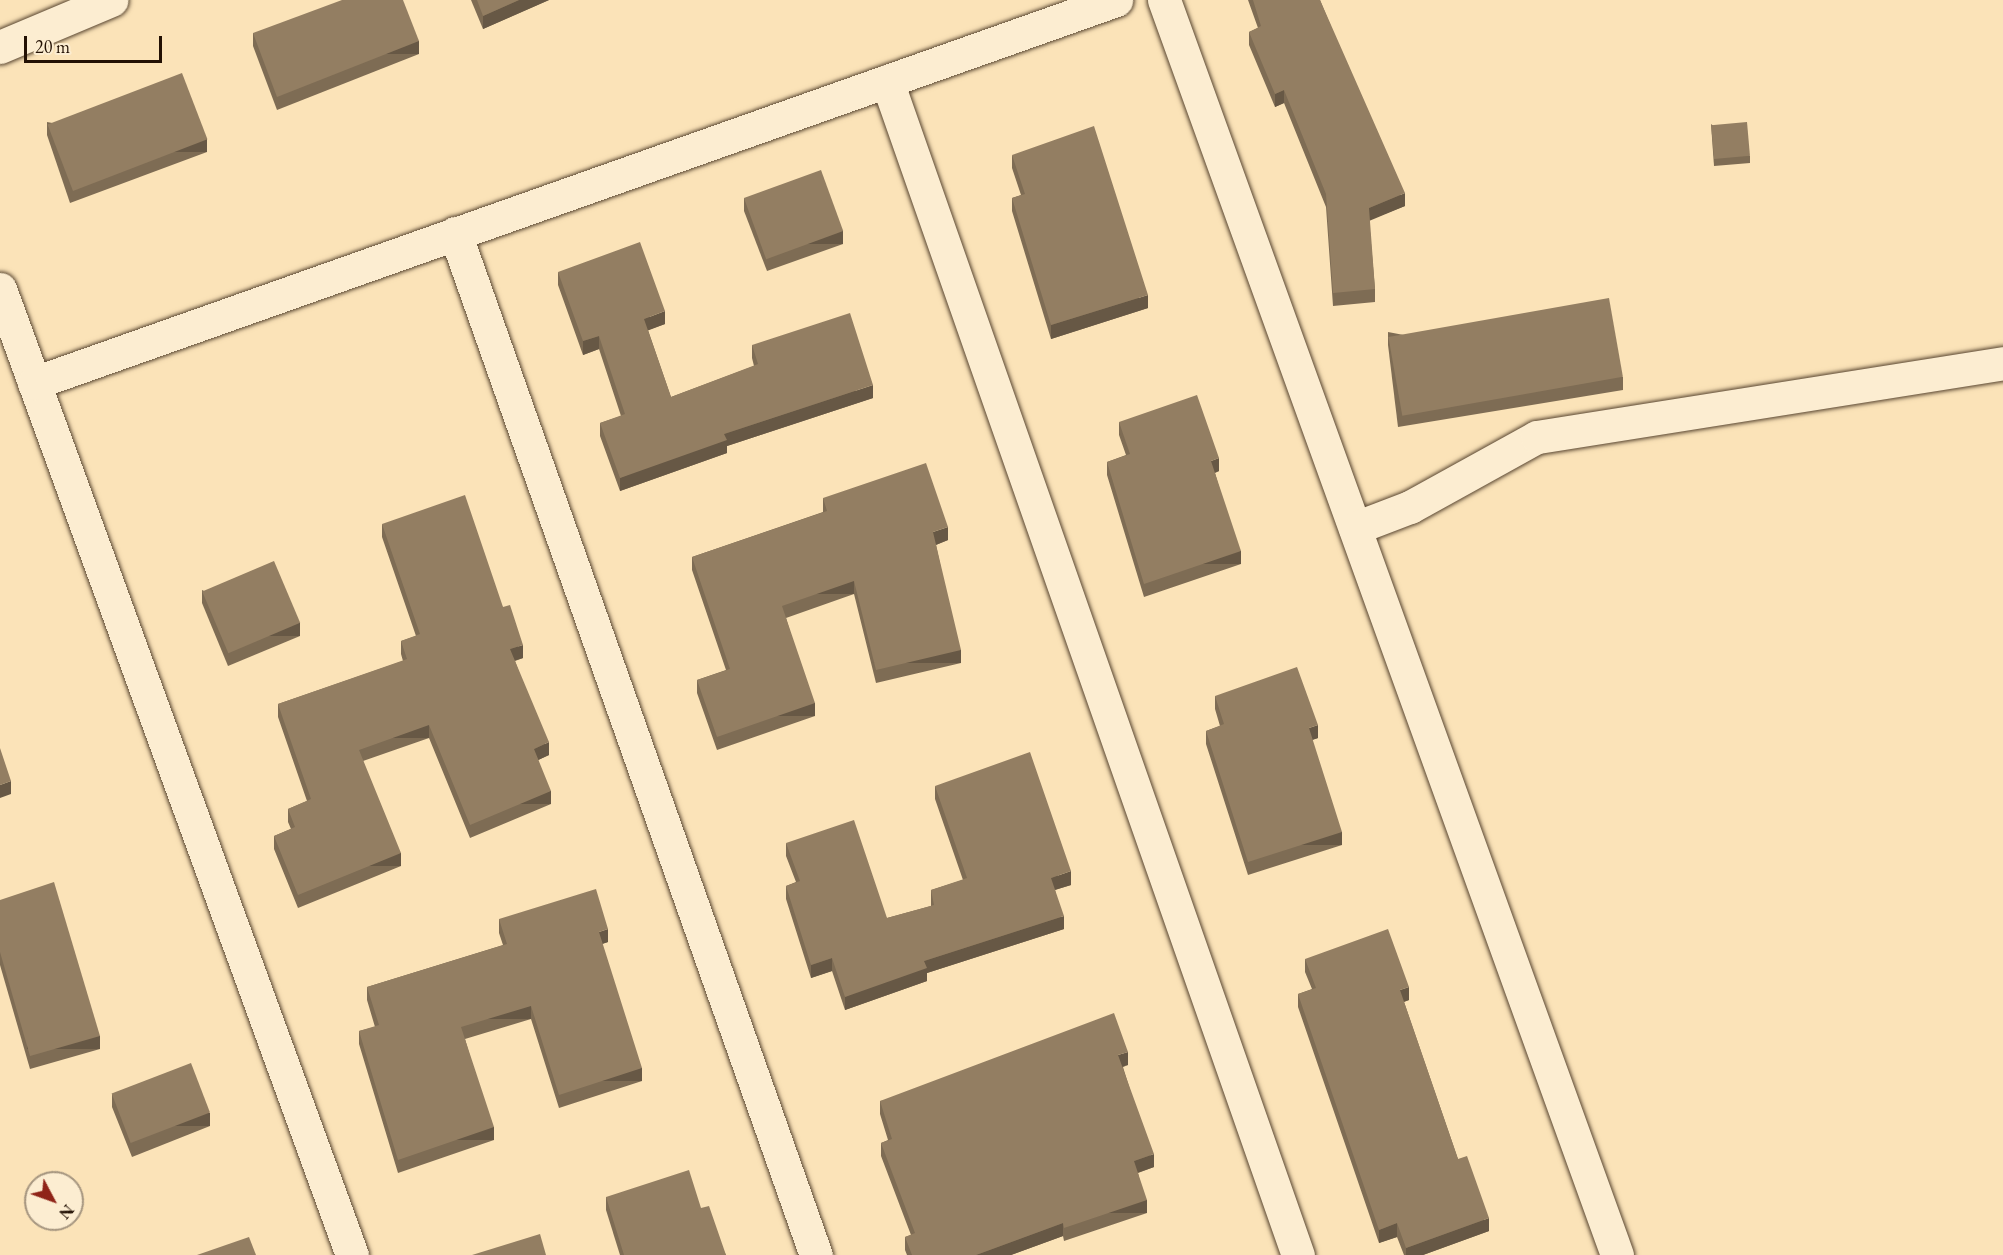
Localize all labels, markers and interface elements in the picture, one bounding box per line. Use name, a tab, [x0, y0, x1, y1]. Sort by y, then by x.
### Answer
scale bar	[27, 24, 165, 62]
text: 20 m	[35, 35, 70, 58]
north arrow	[24, 1171, 84, 1231]
text: N	[54, 1200, 79, 1224]

